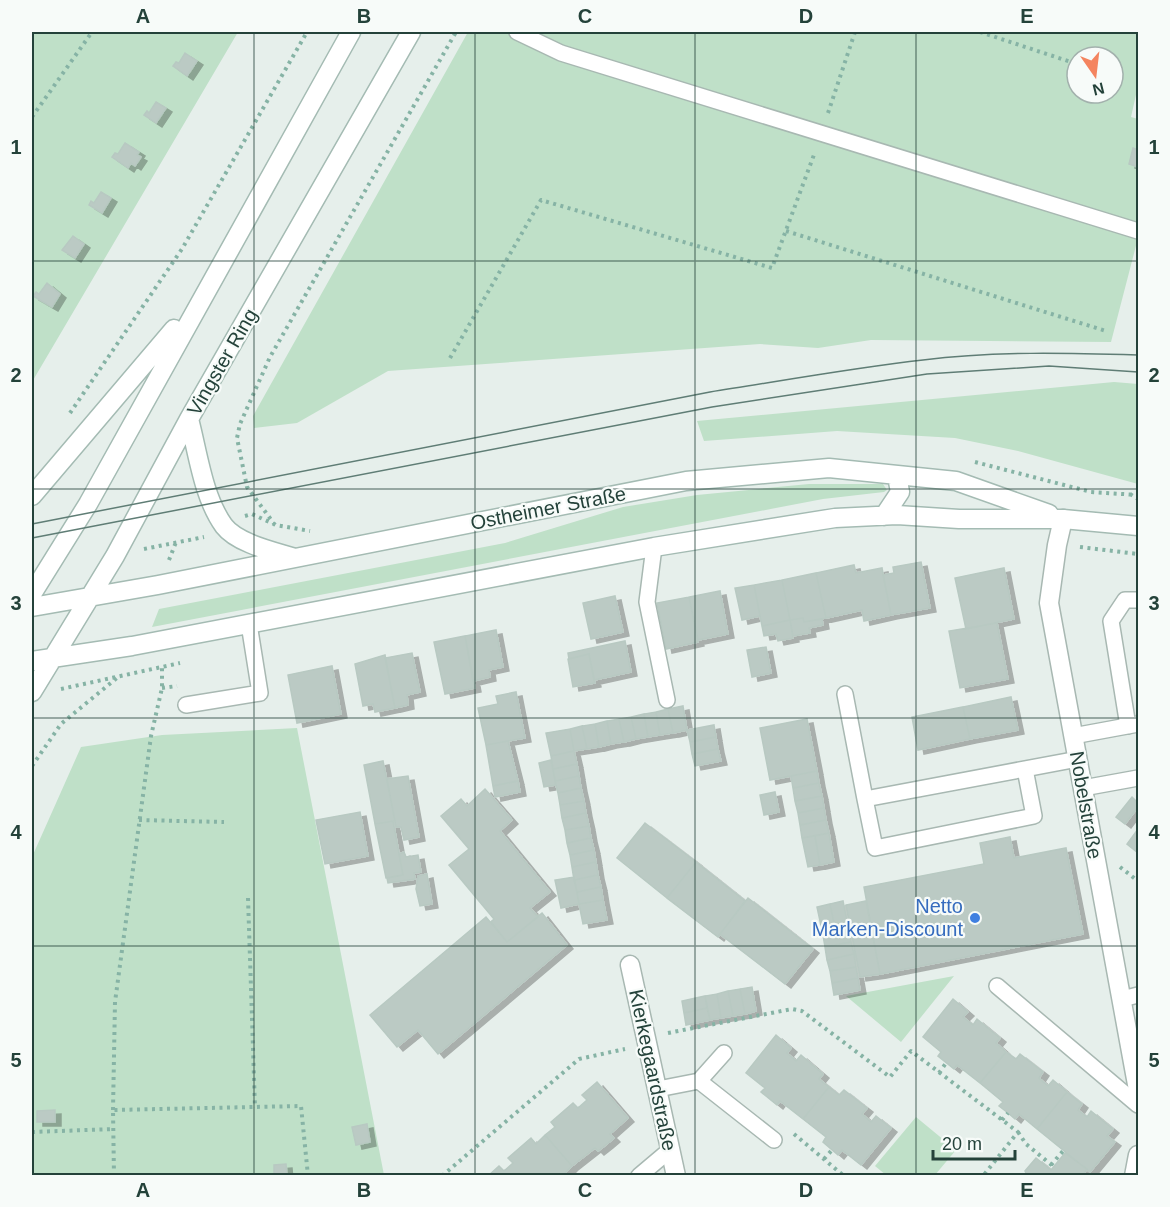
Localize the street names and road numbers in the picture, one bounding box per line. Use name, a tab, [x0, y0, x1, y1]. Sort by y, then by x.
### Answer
street label: Vingster Ring	[183, 305, 261, 419]
street label: Ostheimer Straße	[468, 482, 628, 534]
street label: Nobelstraße	[1066, 749, 1106, 861]
street label: Kierkegaardstraße	[625, 987, 681, 1153]

